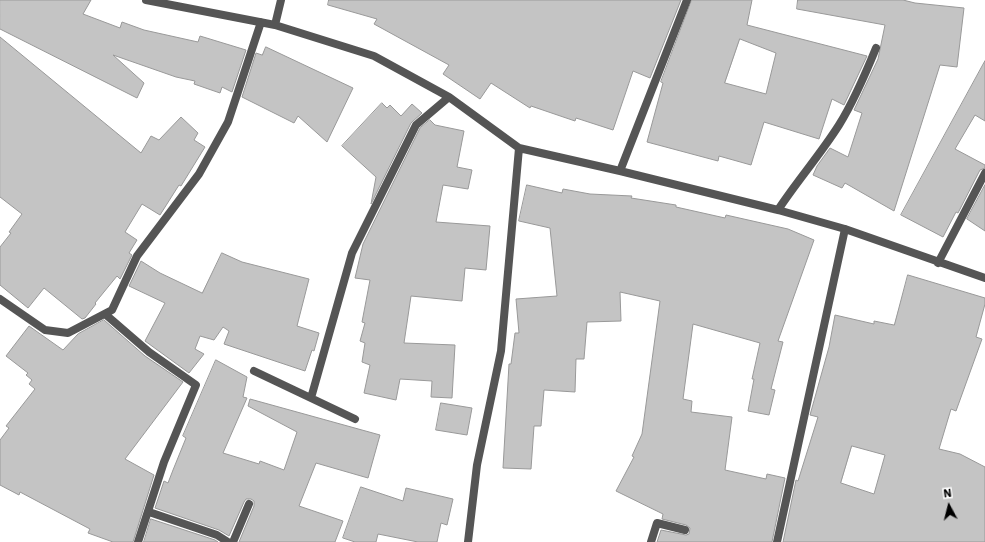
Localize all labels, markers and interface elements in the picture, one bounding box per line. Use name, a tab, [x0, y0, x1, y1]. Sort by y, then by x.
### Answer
north arrow	[929, 486, 969, 526]
text: N	[943, 487, 952, 501]

